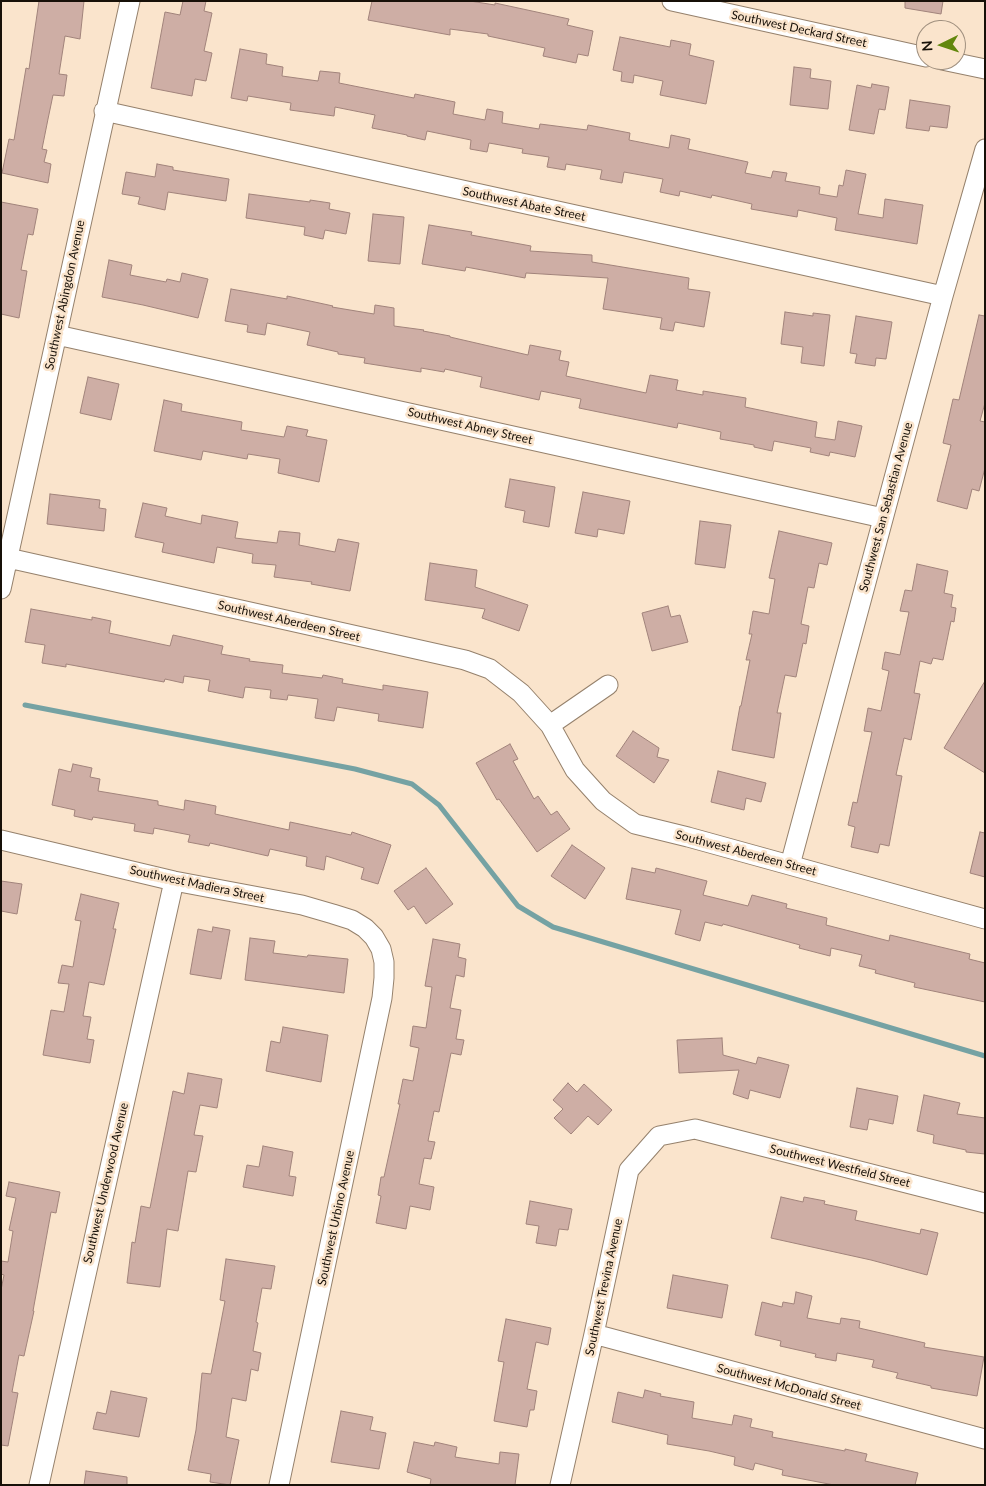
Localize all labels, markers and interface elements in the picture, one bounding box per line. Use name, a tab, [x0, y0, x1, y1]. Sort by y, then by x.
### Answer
street label: Southwest Deckard Street	[730, 8, 868, 50]
north arrow	[916, 20, 966, 70]
text: N	[918, 40, 935, 52]
street label: Southwest Abate Street	[461, 184, 587, 224]
street label: Southwest Abingdon Avenue	[42, 219, 88, 371]
street label: Southwest Abney Street	[406, 405, 534, 447]
street label: Southwest San Sebastian Avenue	[856, 421, 916, 593]
street label: Southwest Aberdeen Street	[217, 598, 361, 644]
street label: Southwest Aberdeen Street	[674, 827, 818, 879]
street label: Southwest Madiera Street	[129, 863, 265, 905]
street label: Southwest Underwood Avenue	[80, 1101, 132, 1265]
street label: Southwest Westfield Street	[768, 1142, 912, 1190]
street label: Southwest Urbino Avenue	[315, 1149, 357, 1287]
street label: Southwest Trevina Avenue	[582, 1217, 626, 1357]
street label: Southwest McDonald Street	[715, 1361, 863, 1413]

